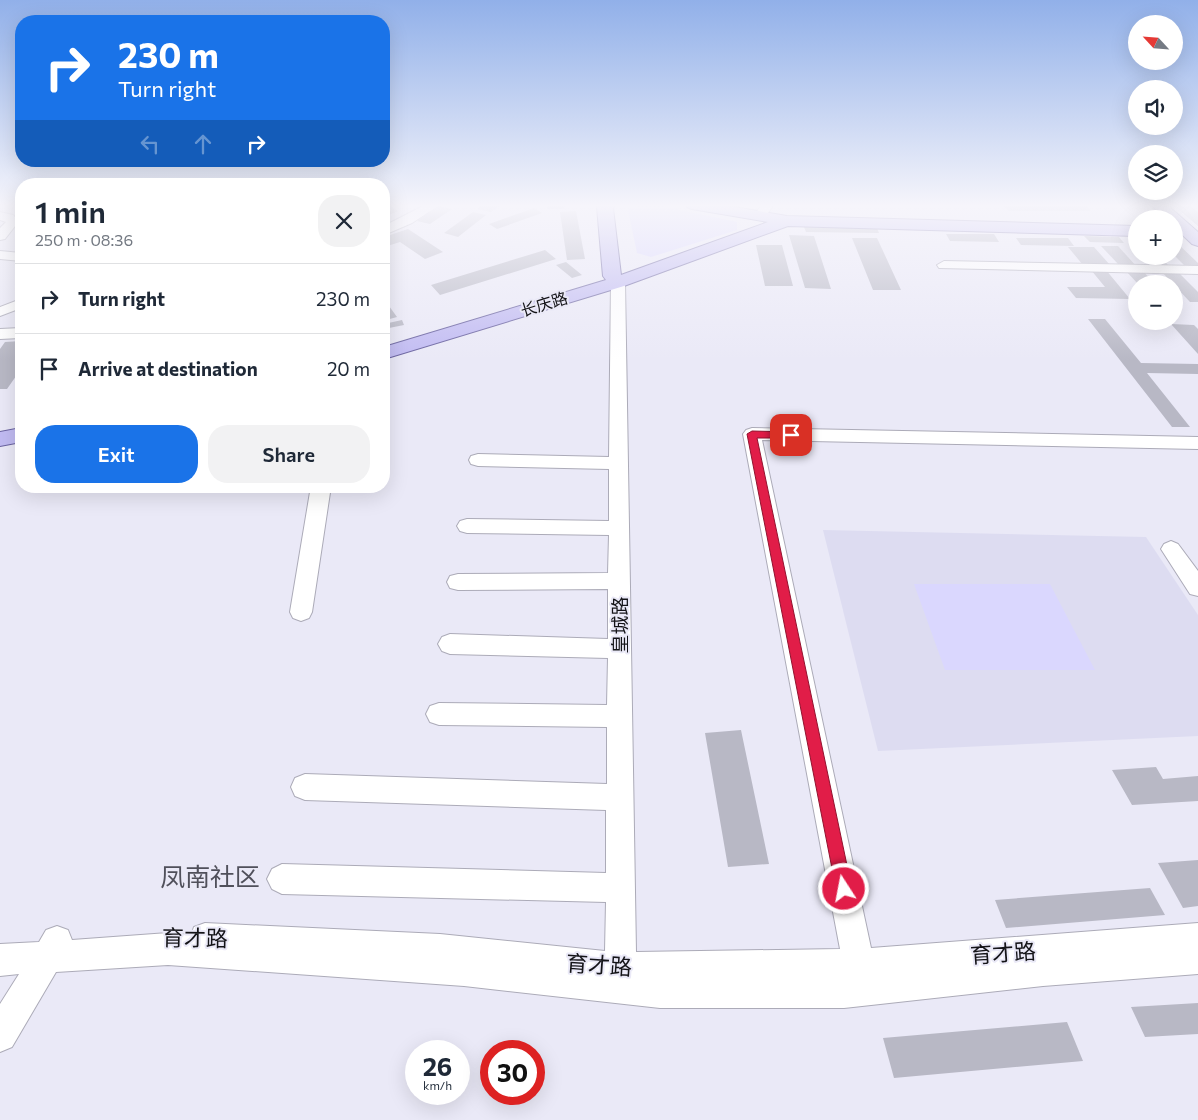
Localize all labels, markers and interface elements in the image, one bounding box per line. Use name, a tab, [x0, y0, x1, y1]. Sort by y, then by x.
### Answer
north arrow	[1128, 15, 1182, 70]
map controls	[1128, 15, 1183, 330]
text: 230 m	[118, 32, 219, 75]
icon: right	[35, 35, 100, 100]
text: Turn right	[118, 75, 216, 102]
button: sound	[1128, 80, 1183, 135]
icon: left	[136, 130, 164, 158]
icon: ahead	[189, 130, 217, 158]
icon: right	[242, 130, 270, 158]
button: layers	[1128, 145, 1183, 200]
text: 1 min	[35, 192, 106, 229]
button: close	[318, 195, 370, 247]
button: +	[1128, 210, 1183, 265]
text: 250 m · 08:36	[35, 230, 133, 249]
button: −	[1128, 275, 1183, 330]
icon: right	[35, 285, 63, 313]
text: Turn right	[78, 287, 165, 310]
text: 230 m	[316, 287, 370, 310]
street label: 长庆路	[518, 287, 570, 320]
icon: arrive	[35, 355, 63, 383]
text: Arrive at destination	[78, 357, 258, 380]
text: 20 m	[327, 357, 370, 380]
pin	[770, 414, 812, 456]
icon: arrive	[777, 421, 805, 449]
button: Exit	[35, 425, 198, 483]
button: Share	[208, 425, 370, 483]
street label: 皇城路	[608, 596, 631, 654]
district label: 凤南社区	[160, 861, 260, 891]
position arrow	[817, 862, 869, 914]
street label: 育才路	[162, 923, 228, 952]
street label: 育才路	[969, 937, 1037, 968]
street label: 育才路	[565, 949, 633, 980]
speed limit sign: 30	[480, 1040, 545, 1105]
text: 26	[423, 1051, 452, 1081]
text: km/h	[423, 1078, 452, 1092]

